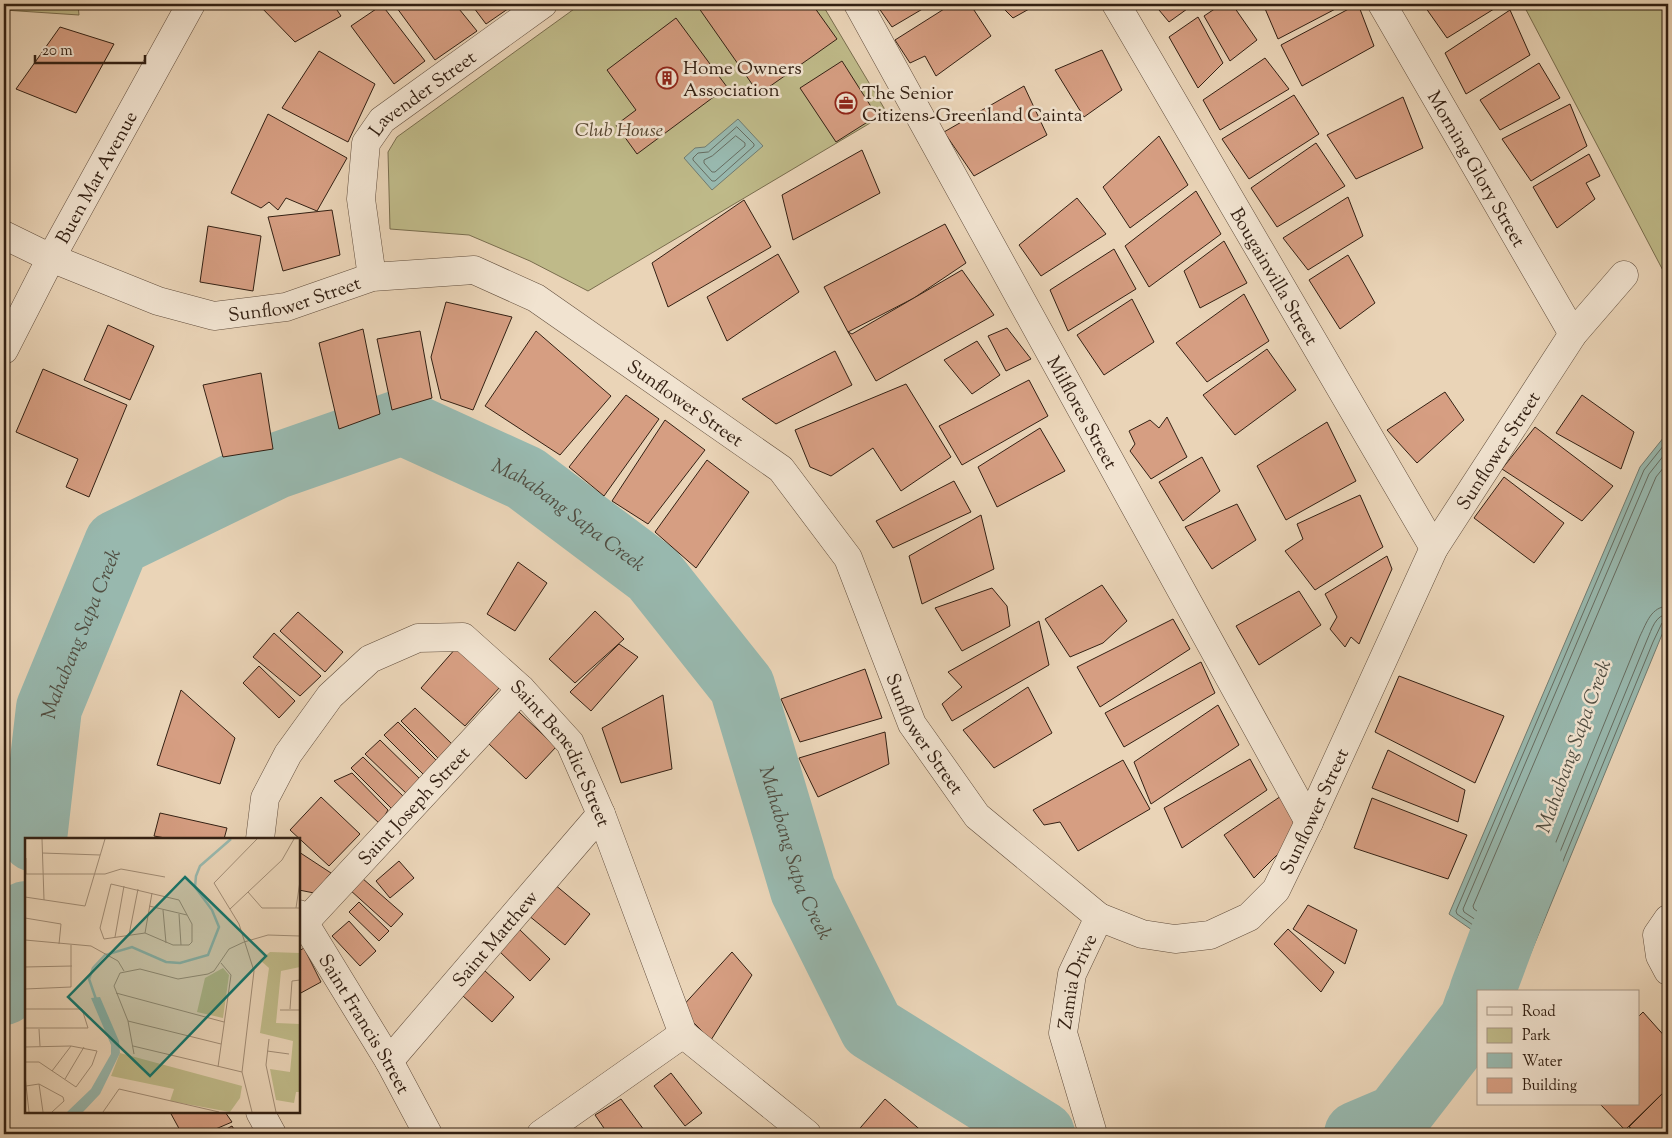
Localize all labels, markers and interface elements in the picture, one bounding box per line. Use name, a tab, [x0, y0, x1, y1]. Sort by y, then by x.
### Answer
scale bar	[35, 32, 145, 64]
text: 20 m	[42, 41, 73, 62]
street label: Lavender Street	[364, 45, 483, 143]
place label: Home Owners Association	[683, 56, 802, 105]
building icon: Home Owners Association	[655, 66, 679, 90]
place label: The Senior Citizens-Greenland Cainta	[862, 81, 1083, 130]
street label: Morning Glory Street	[1419, 87, 1531, 253]
office icon: The Senior Citizens-Greenland Cainta	[834, 91, 858, 115]
street label: Buen Mar Avenue	[50, 107, 145, 249]
park label: Club House	[575, 118, 664, 145]
street label: Bougainvilla Street	[1222, 203, 1324, 352]
street label: Sunflower Street	[227, 271, 365, 330]
street label: Milflores Street	[1039, 352, 1123, 475]
street label: Sunflower Street	[621, 354, 748, 455]
street label: Sunflower Street	[1451, 387, 1548, 516]
water label: Mahabang Sapa Creek	[486, 453, 650, 580]
water label: Mahabang Sapa Creek	[36, 545, 130, 721]
water label: Mahabang Sapa Creek	[1531, 656, 1620, 837]
street label: Sunflower Street	[878, 670, 969, 801]
street label: Saint Benedict Street	[503, 675, 616, 832]
street label: Saint Joseph Street	[353, 741, 477, 873]
street label: Sunflower Street	[1274, 744, 1357, 880]
water label: Mahabang Sapa Creek	[750, 763, 838, 946]
inset map	[25, 838, 300, 1113]
street label: Saint Matthew	[447, 885, 546, 994]
street label: Zamia Drive	[1053, 930, 1105, 1031]
street label: Saint Francis Street	[311, 950, 415, 1100]
legend	[1477, 990, 1640, 1106]
text: Road	[1522, 1002, 1556, 1023]
text: Park	[1522, 1026, 1551, 1047]
text: Water	[1522, 1052, 1563, 1073]
text: Building	[1522, 1076, 1577, 1097]

